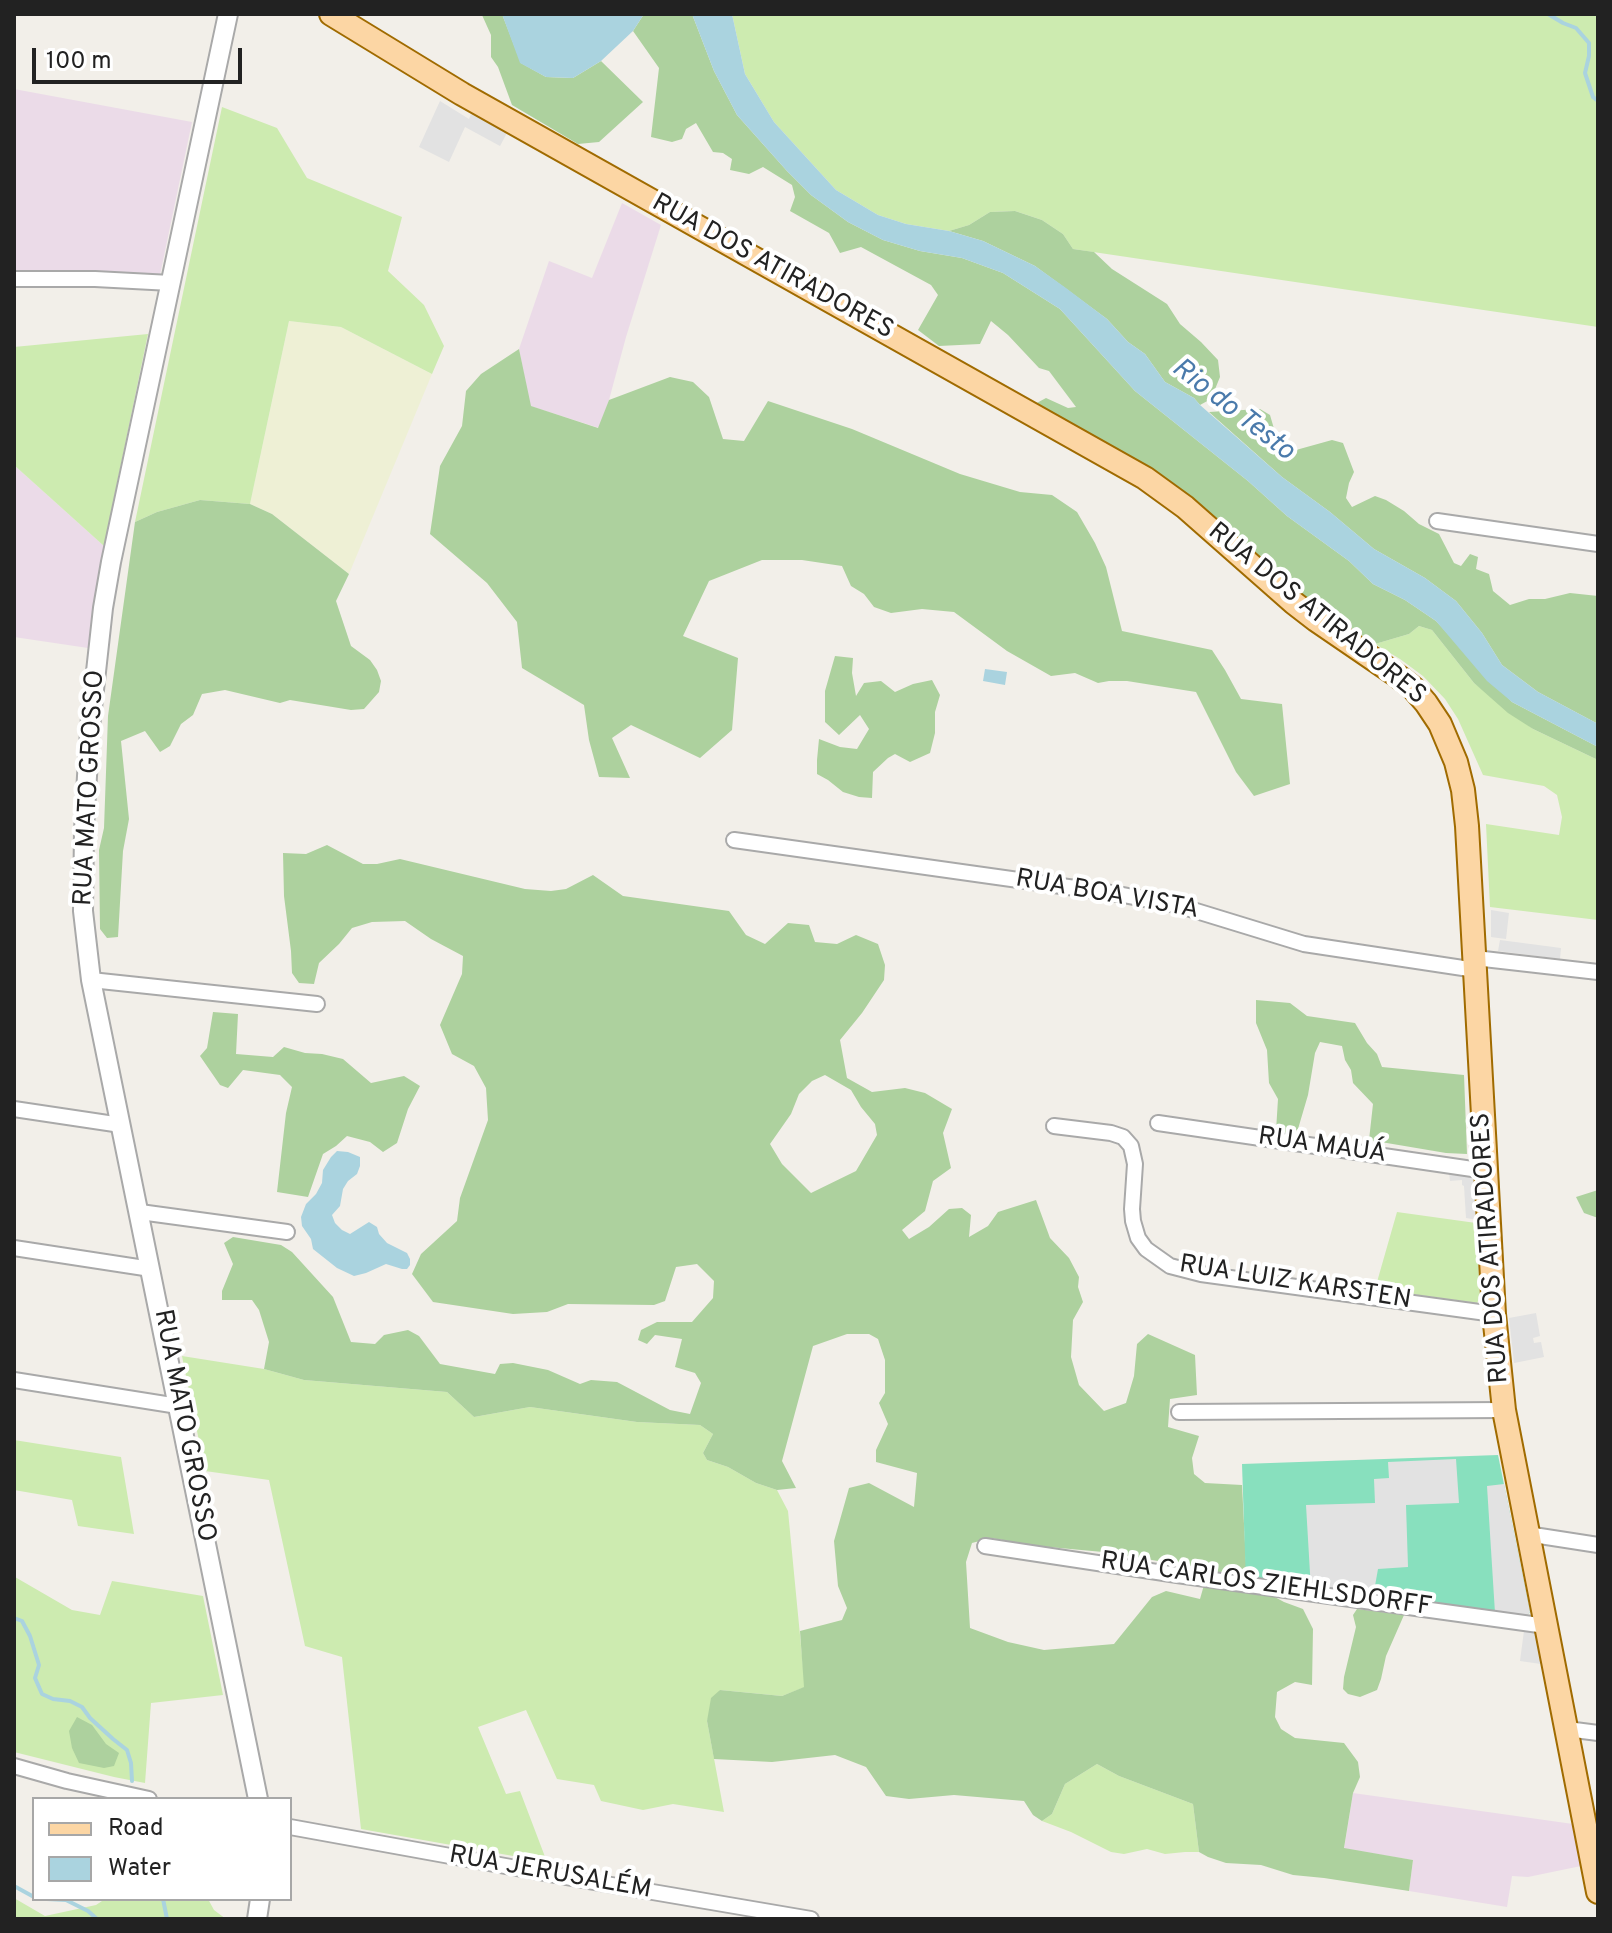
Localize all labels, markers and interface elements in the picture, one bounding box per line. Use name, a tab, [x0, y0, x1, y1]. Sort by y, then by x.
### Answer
scale bar	[36, 32, 246, 82]
text: 100 m	[46, 47, 112, 77]
street label: RUA DOS ATIRADORES	[646, 189, 898, 347]
water label: Rio do Testo	[1164, 353, 1300, 469]
street label: RUA DOS ATIRADORES	[1201, 517, 1431, 713]
street label: RUA MATO GROSSO	[69, 669, 113, 907]
street label: RUA BOA VISTA	[1013, 865, 1201, 927]
street label: RUA DOS ATIRADORES	[1467, 1111, 1517, 1385]
street label: RUA MAUÁ	[1256, 1123, 1388, 1171]
street label: RUA LUIZ KARSTEN	[1177, 1250, 1413, 1318]
street label: RUA MATO GROSSO	[145, 1307, 221, 1545]
street label: RUA CARLOS ZIEHLSDORFF	[1098, 1547, 1434, 1625]
legend	[32, 1797, 292, 1901]
text: Road	[108, 1814, 164, 1844]
street label: RUA JERUSALÉM	[446, 1841, 654, 1907]
text: Water	[108, 1854, 171, 1884]

